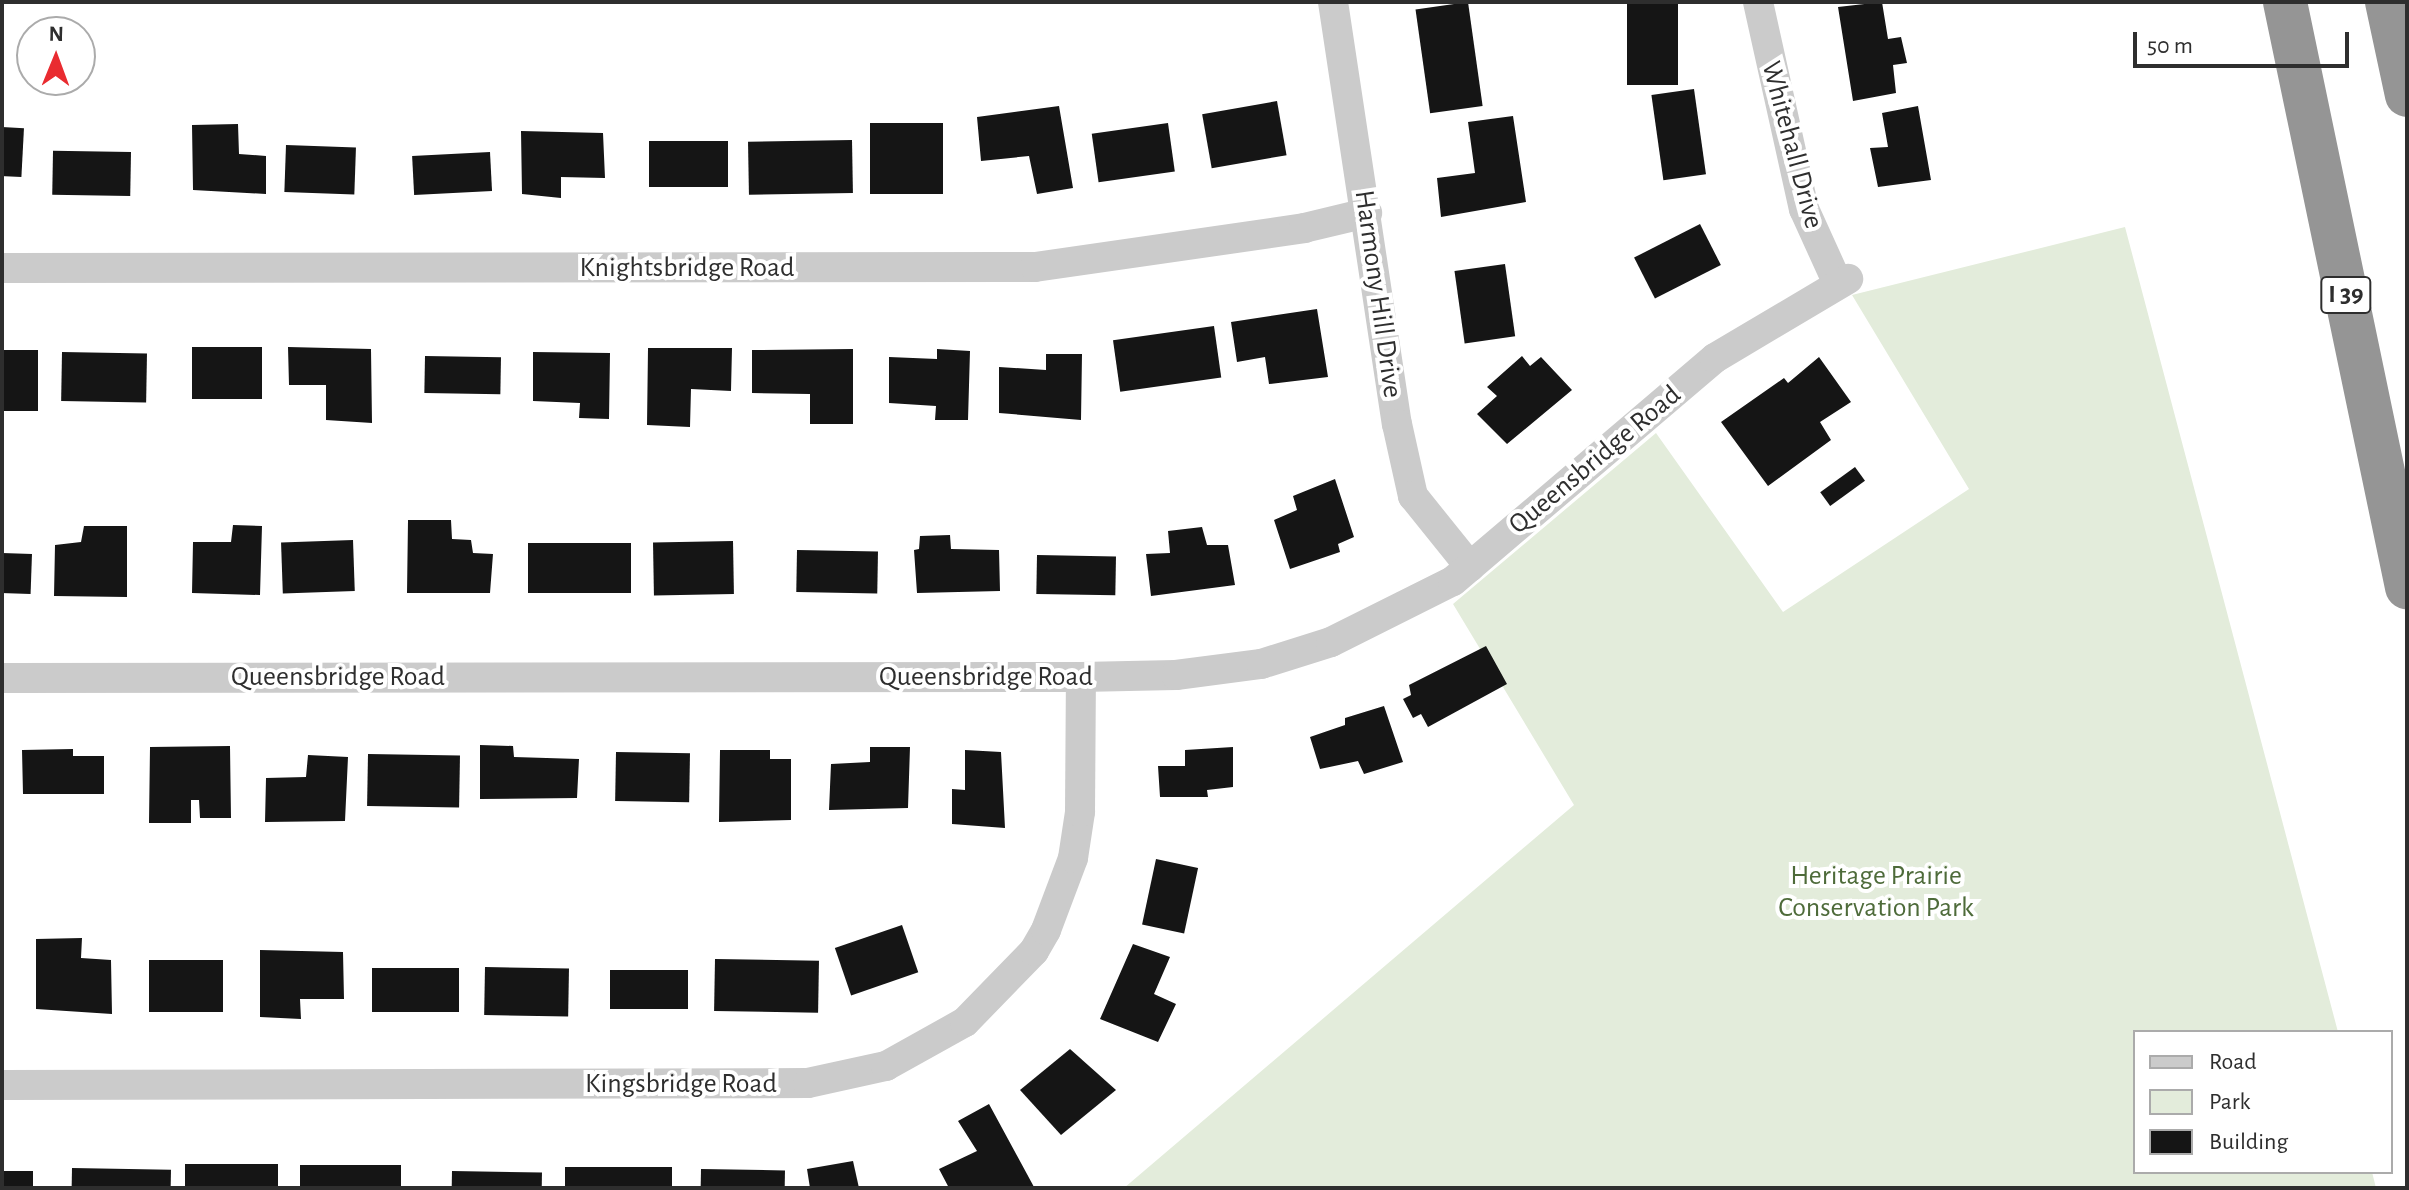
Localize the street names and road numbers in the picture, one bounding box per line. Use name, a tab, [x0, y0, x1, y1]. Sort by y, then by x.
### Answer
street label: Whitehall Drive	[1754, 58, 1830, 232]
street label: Harmony Hill Drive	[1347, 188, 1409, 400]
street label: Knightsbridge Road	[579, 251, 795, 285]
road number: I 39	[2320, 273, 2372, 317]
street label: Queensbridge Road	[1502, 378, 1688, 542]
street label: Queensbridge Road	[231, 660, 445, 694]
street label: Queensbridge Road	[879, 660, 1093, 694]
street label: Kingsbridge Road	[585, 1067, 777, 1101]

